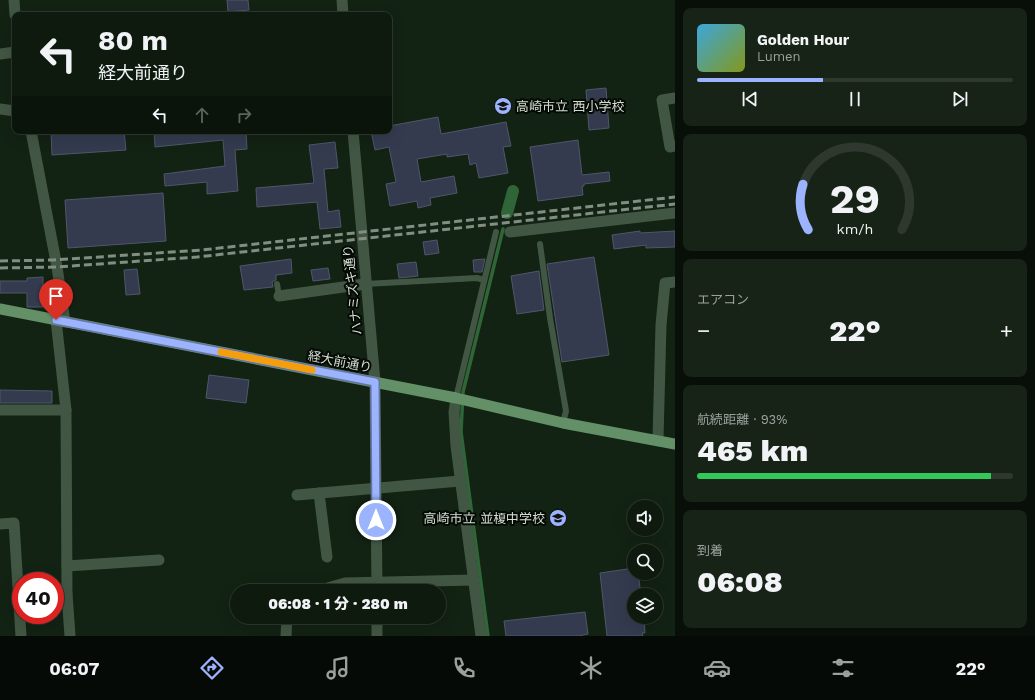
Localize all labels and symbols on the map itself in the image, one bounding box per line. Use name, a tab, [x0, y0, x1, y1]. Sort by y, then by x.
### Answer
school or university icon: 高崎市立 西小学校	[493, 96, 513, 116]
place label: 高崎市立 西小学校	[516, 99, 624, 114]
street label: ハナミズキ通り	[340, 244, 365, 336]
pin	[39, 279, 73, 320]
street label: 経大前通り	[307, 348, 373, 375]
position arrow	[355, 499, 397, 541]
school or university icon: 高崎市立 並榎中学校	[548, 508, 568, 528]
place label: 高崎市立 並榎中学校	[424, 511, 545, 526]
speed limit sign: 40	[12, 572, 64, 624]

